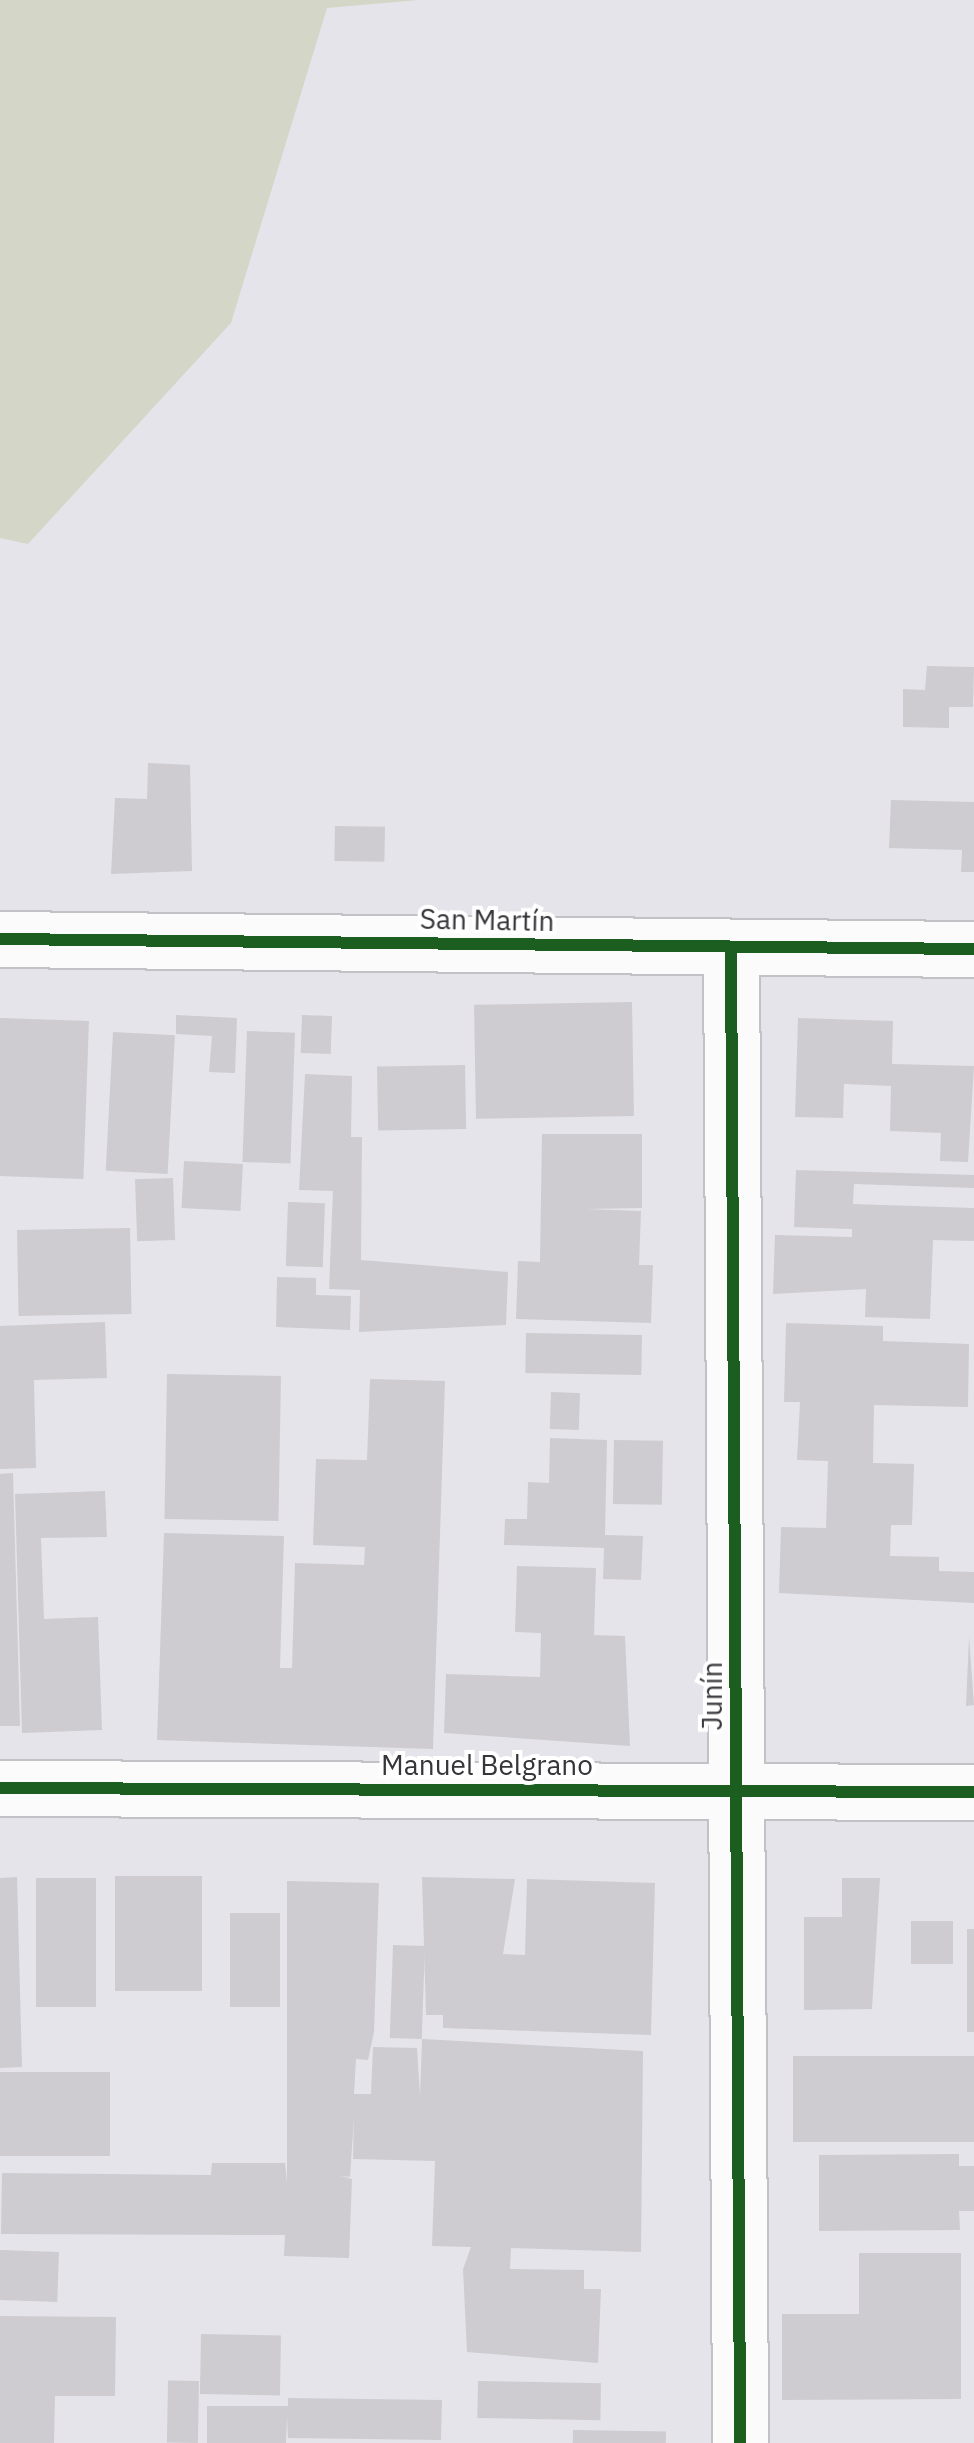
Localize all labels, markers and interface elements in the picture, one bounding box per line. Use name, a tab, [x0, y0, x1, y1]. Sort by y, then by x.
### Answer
street label: San Martín	[419, 902, 555, 938]
street label: Junín	[695, 1662, 729, 1730]
street label: Manuel Belgrano	[381, 1748, 593, 1782]

